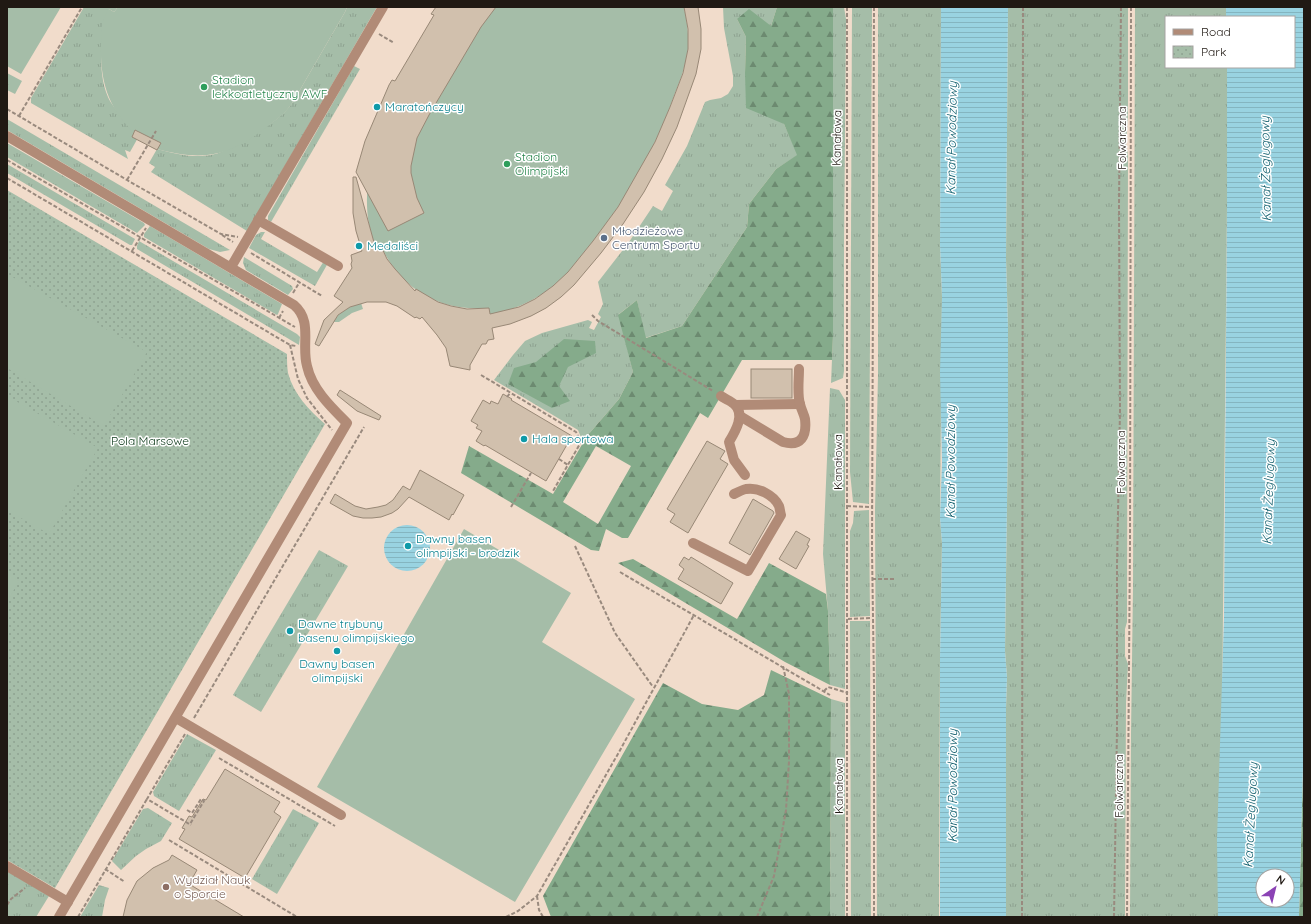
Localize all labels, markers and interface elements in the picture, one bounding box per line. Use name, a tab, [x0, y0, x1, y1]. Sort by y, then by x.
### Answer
legend	[1165, 16, 1295, 68]
text: Road	[1201, 24, 1231, 39]
text: Park	[1201, 44, 1226, 59]
place label: Stadion lekkoatletyczny AWF	[212, 72, 328, 101]
water label: Kanał Powodziowy	[942, 80, 960, 195]
marker: Stadion lekkoatletyczny AWF	[199, 82, 209, 92]
place label: Maratończycy	[385, 99, 464, 114]
marker: Maratończycy	[372, 102, 382, 112]
street label: Folwarczna	[1114, 106, 1129, 170]
street label: Kanałowa	[829, 110, 844, 166]
water label: Kanał Żeglugowy	[1256, 116, 1274, 222]
place label: Stadion Olimpijski	[515, 149, 568, 178]
marker: Stadion Olimpijski	[502, 159, 512, 169]
place label: Młodzieżowe Centrum Sportu	[612, 223, 700, 252]
marker: Młodzieżowe Centrum Sportu	[599, 233, 609, 243]
place label: Medaliści	[367, 238, 418, 253]
marker: Medaliści	[354, 241, 364, 251]
water label: Kanał Powodziowy	[942, 405, 958, 519]
street label: Folwarczna	[1113, 430, 1128, 494]
place label: Hala sportowa	[532, 431, 614, 446]
park label: Pola Marsowe	[111, 433, 189, 448]
marker: Hala sportowa	[519, 434, 529, 444]
street label: Kanałowa	[830, 434, 845, 490]
water label: Kanał Żeglugowy	[1258, 438, 1278, 545]
place label: Dawny basen olimpijski - brodzik	[416, 531, 519, 560]
marker: Dawny basen olimpijski - brodzik	[403, 541, 413, 551]
place label: Dawne trybuny basenu olimpijskiego	[298, 616, 414, 645]
marker: Dawne trybuny basenu olimpijskiego	[285, 626, 295, 636]
marker: Dawny basen olimpijski	[332, 646, 342, 656]
place label: Dawny basen olimpijski	[299, 656, 375, 685]
water label: Kanał Powodziowy	[944, 729, 960, 843]
street label: Folwarczna	[1111, 754, 1126, 818]
street label: Kanałowa	[831, 758, 846, 814]
water label: Kanał Żeglugowy	[1239, 761, 1261, 868]
north arrow	[1255, 868, 1295, 908]
place label: Wydział Nauk o Sporcie	[174, 872, 250, 901]
text: N	[1273, 872, 1288, 888]
marker: Wydział Nauk o Sporcie	[161, 882, 171, 892]

